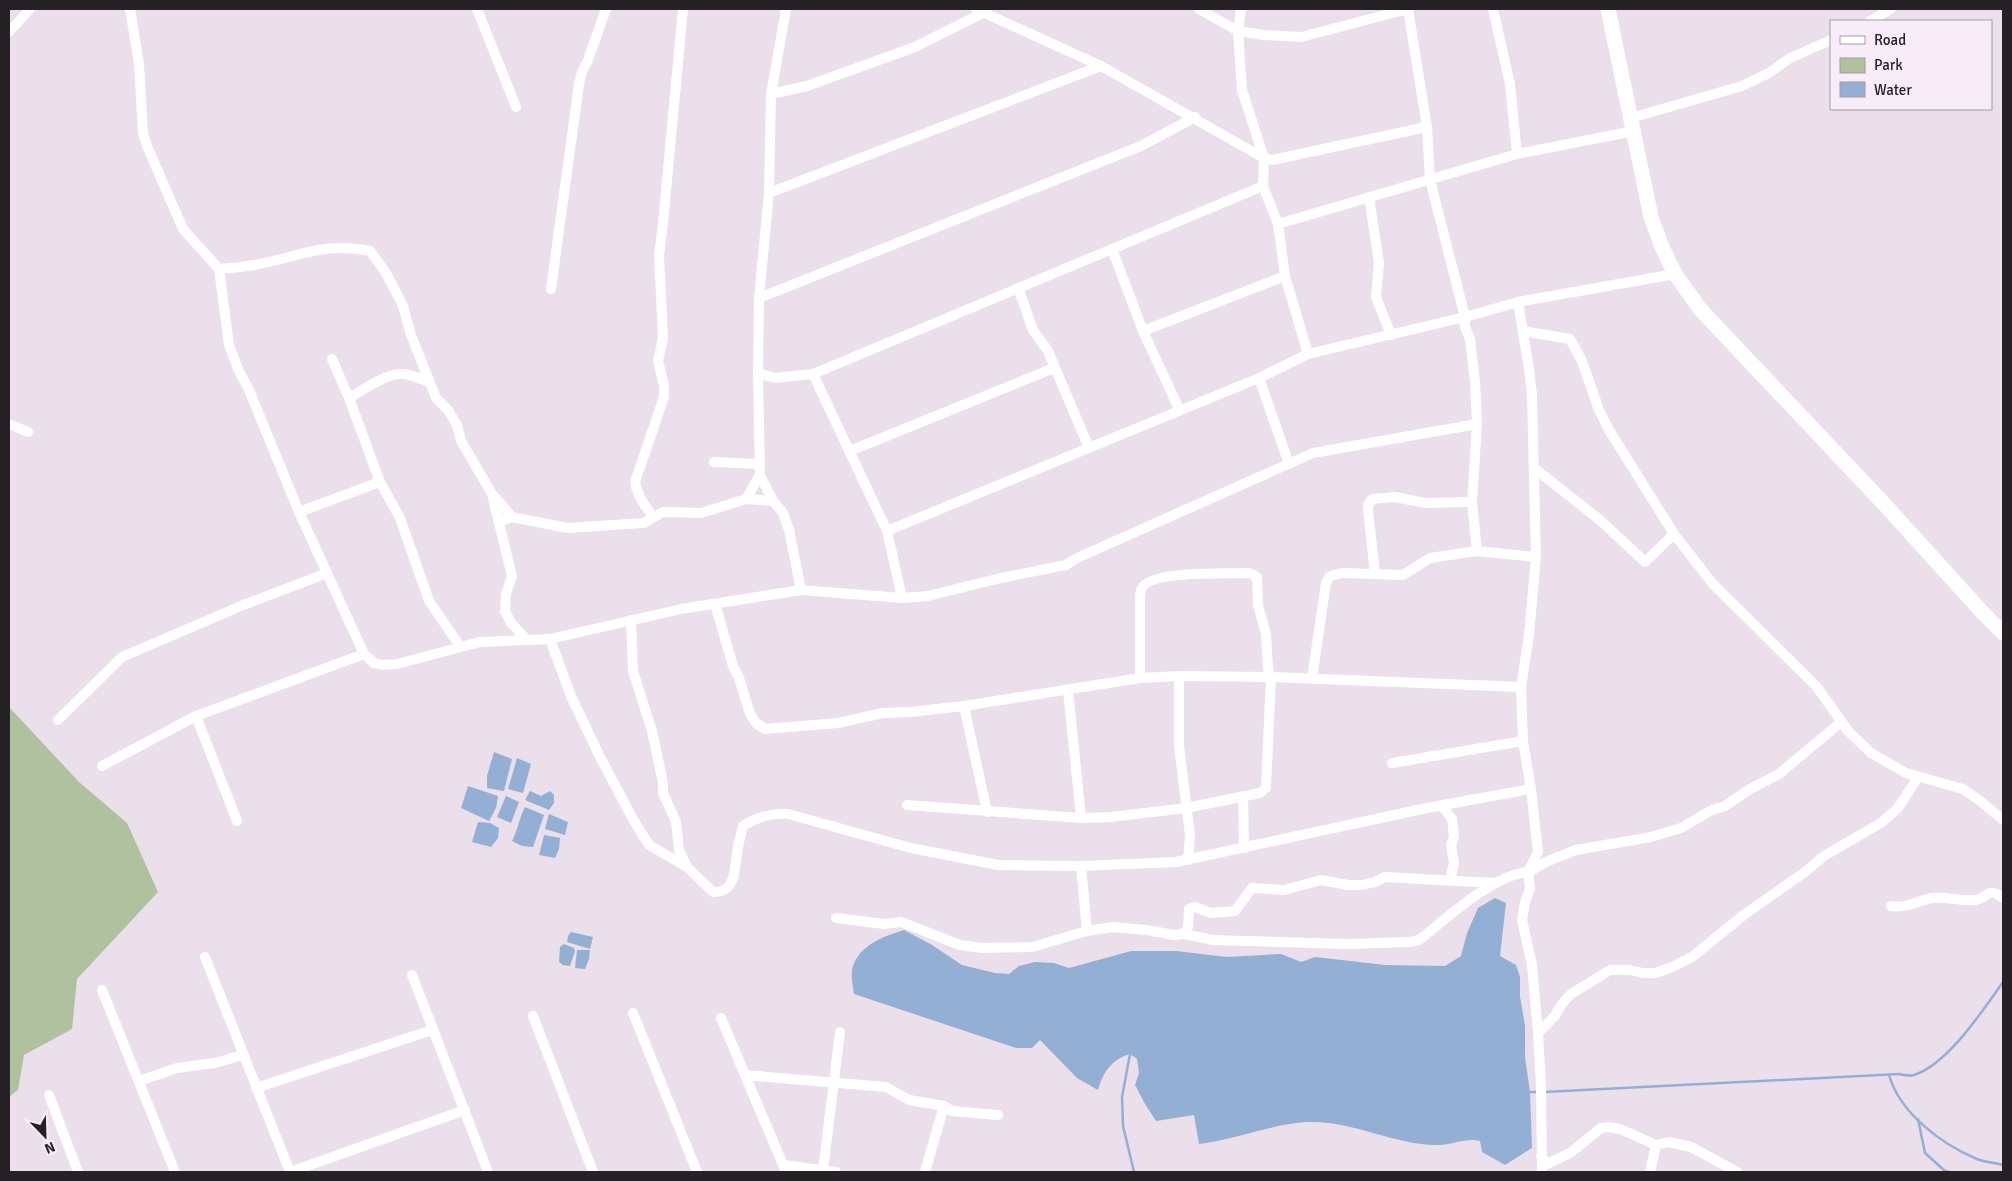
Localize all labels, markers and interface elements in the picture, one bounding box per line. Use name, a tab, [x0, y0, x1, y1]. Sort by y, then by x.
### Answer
legend	[1830, 20, 1992, 110]
text: Road	[1874, 31, 1906, 49]
text: Park	[1874, 56, 1903, 74]
text: Water	[1874, 81, 1912, 99]
north arrow	[20, 1111, 70, 1161]
text: N	[42, 1138, 58, 1157]

